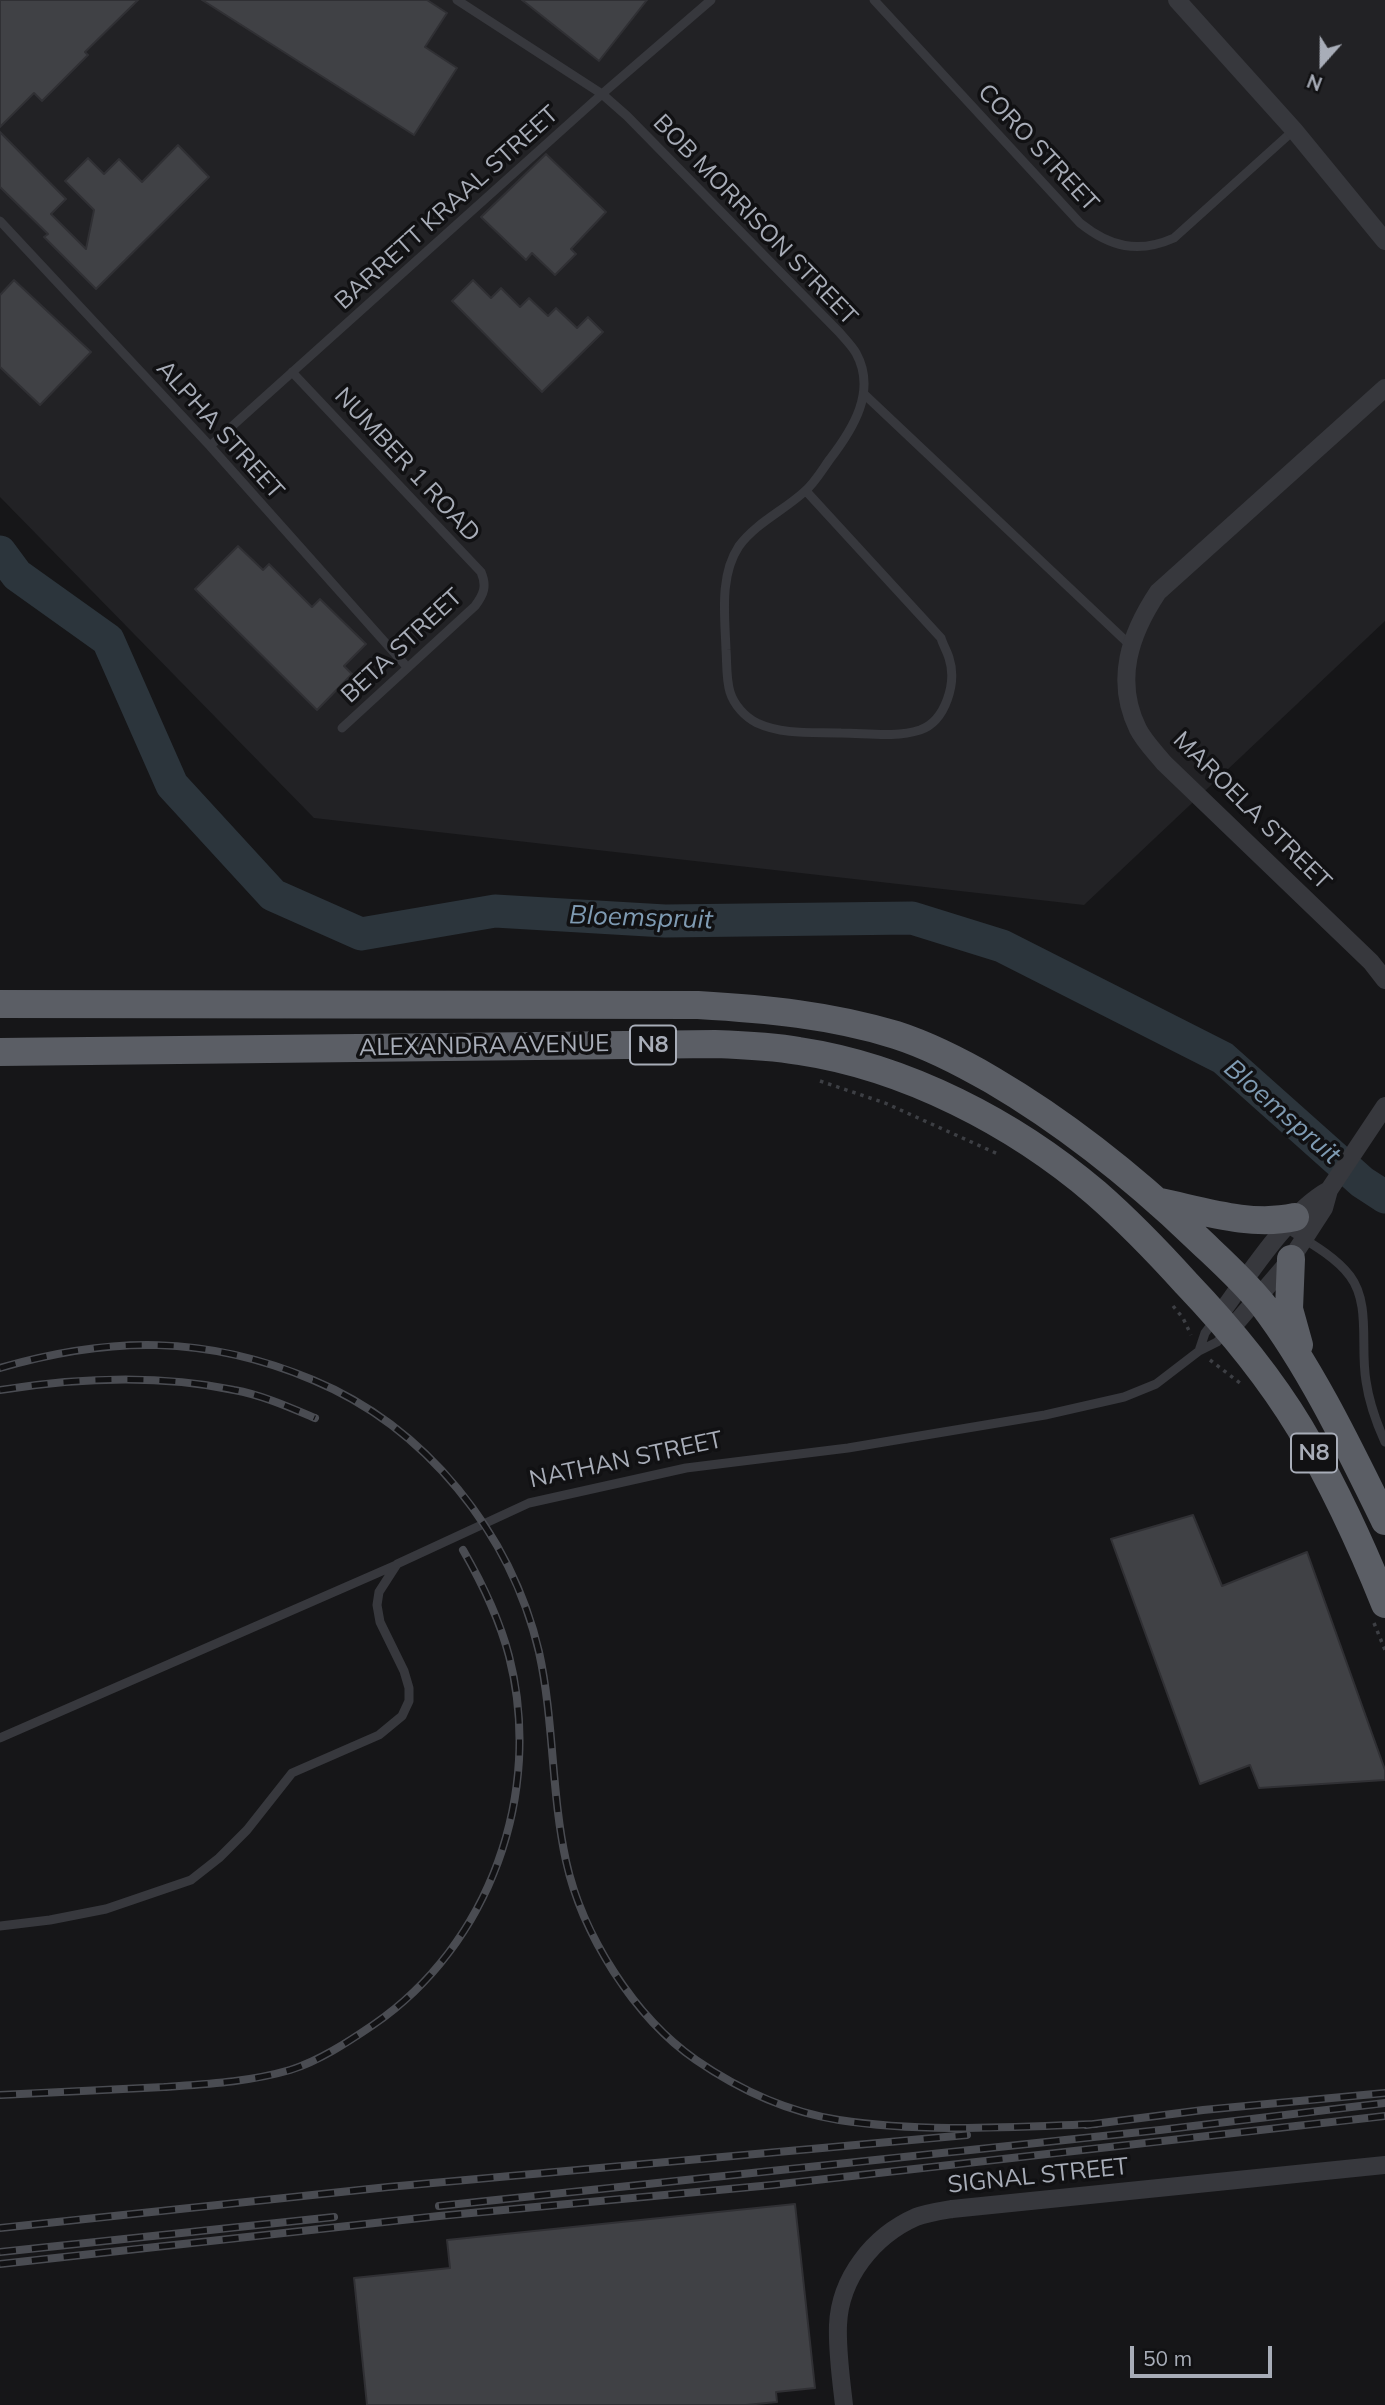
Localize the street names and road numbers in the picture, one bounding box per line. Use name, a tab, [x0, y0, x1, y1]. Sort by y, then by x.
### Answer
street label: CORO STREET	[972, 78, 1104, 218]
street label: BARRETT KRAAL STREET	[329, 100, 565, 316]
street label: BOB MORRISON STREET	[647, 109, 863, 331]
street label: ALPHA STREET	[150, 355, 290, 505]
street label: NUMBER 1 ROAD	[328, 382, 486, 548]
street label: BETA STREET	[336, 583, 468, 709]
street label: MAROELA STREET	[1167, 726, 1337, 896]
road number: N8	[630, 1026, 676, 1064]
street label: ALEXANDRA AVENUE	[359, 1029, 609, 1063]
street label: NATHAN STREET	[527, 1425, 725, 1495]
road number: N8	[1291, 1434, 1337, 1472]
street label: SIGNAL STREET	[946, 2152, 1130, 2200]

